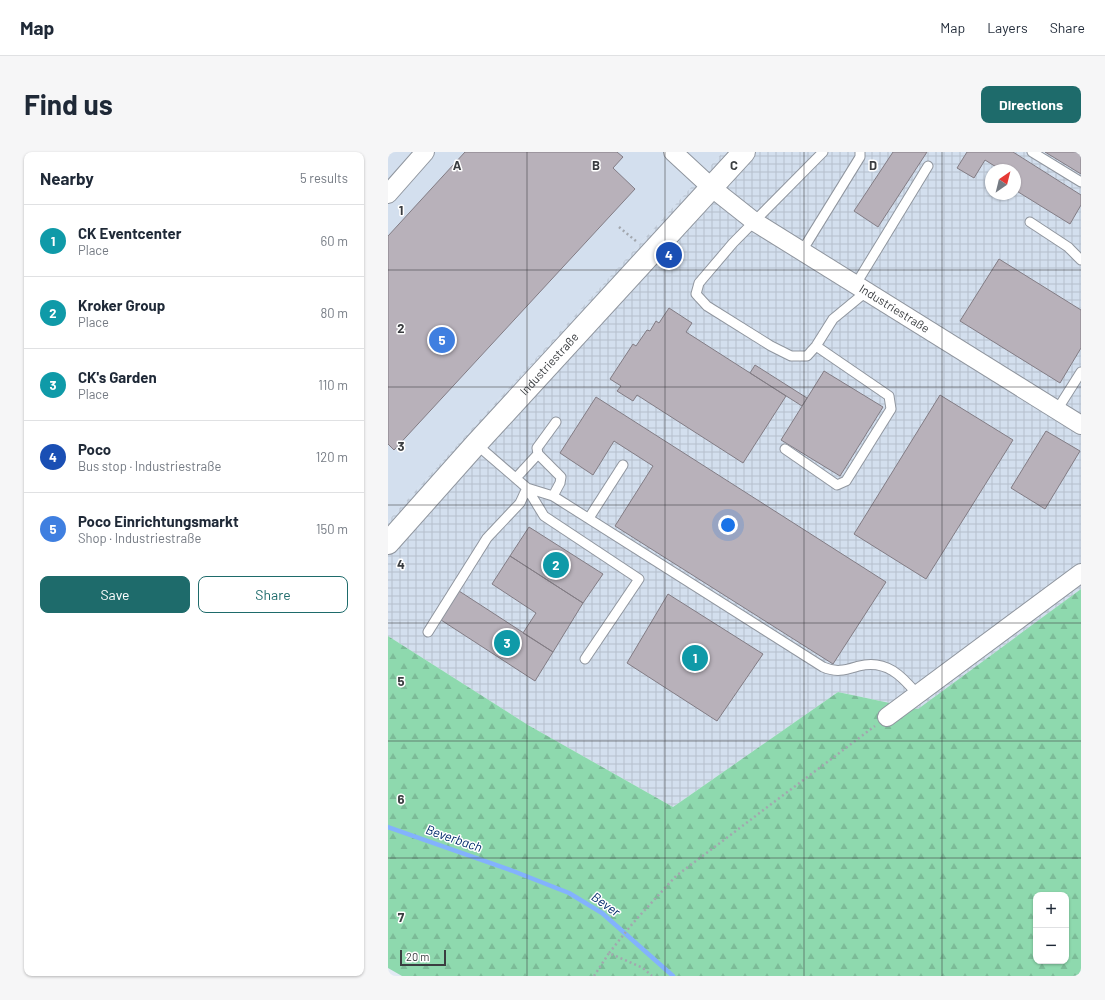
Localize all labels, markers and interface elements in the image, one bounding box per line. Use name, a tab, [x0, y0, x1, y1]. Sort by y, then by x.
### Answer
text: Map	[20, 16, 54, 39]
text: Map	[940, 19, 965, 36]
text: Layers	[987, 19, 1028, 36]
text: Share	[1050, 19, 1085, 36]
button: Directions	[981, 86, 1081, 123]
text: Find us	[24, 87, 113, 121]
text: A	[453, 157, 462, 173]
text: B	[592, 157, 600, 173]
text: C	[730, 157, 738, 173]
text: D	[869, 157, 877, 173]
north arrow	[985, 164, 1021, 200]
text: Nearby	[40, 168, 94, 188]
text: 5 results	[300, 170, 348, 186]
text: 1	[399, 202, 403, 218]
text: CK Eventcenter	[78, 224, 181, 242]
text: 1	[51, 233, 55, 249]
text: 60 m	[321, 233, 348, 249]
pin: 4	[656, 240, 682, 270]
text: Place	[78, 242, 109, 258]
street label: Industriestraße	[857, 281, 933, 335]
text: Kroker Group	[78, 296, 165, 314]
text: 2	[49, 305, 57, 321]
text: 80 m	[321, 305, 348, 321]
text: Place	[78, 314, 109, 330]
text: 2	[397, 320, 405, 336]
pin: 5	[429, 325, 455, 355]
street label: Industriestraße	[516, 329, 581, 398]
text: CK's Garden	[78, 368, 157, 386]
text: 3	[49, 377, 57, 393]
text: 110 m	[318, 377, 348, 393]
text: Place	[78, 386, 109, 402]
text: 3	[397, 438, 405, 454]
text: Poco	[78, 440, 111, 458]
text: 4	[49, 449, 57, 465]
text: 120 m	[316, 449, 348, 465]
text: Bus stop · Industriestraße	[78, 458, 221, 474]
text: Poco Einrichtungsmarkt	[78, 512, 239, 530]
your location	[718, 515, 738, 535]
text: 5	[49, 521, 57, 537]
text: 150 m	[316, 521, 348, 537]
text: Shop · Industriestraße	[78, 530, 201, 546]
pin: 2	[543, 550, 569, 580]
text: 4	[397, 556, 405, 572]
button: Save	[40, 576, 190, 613]
button: Share	[198, 576, 348, 613]
pin: 3	[494, 628, 520, 658]
pin: 1	[682, 643, 708, 673]
text: 5	[397, 673, 405, 689]
text: 6	[398, 791, 405, 807]
water label: Beverbach	[424, 821, 485, 855]
water label: Bever	[588, 888, 624, 920]
map controls	[1033, 892, 1069, 964]
button: +	[1033, 892, 1069, 928]
text: 7	[398, 909, 405, 925]
button: −	[1033, 928, 1069, 964]
scale bar	[400, 948, 446, 967]
text: 20 m	[406, 950, 429, 963]

